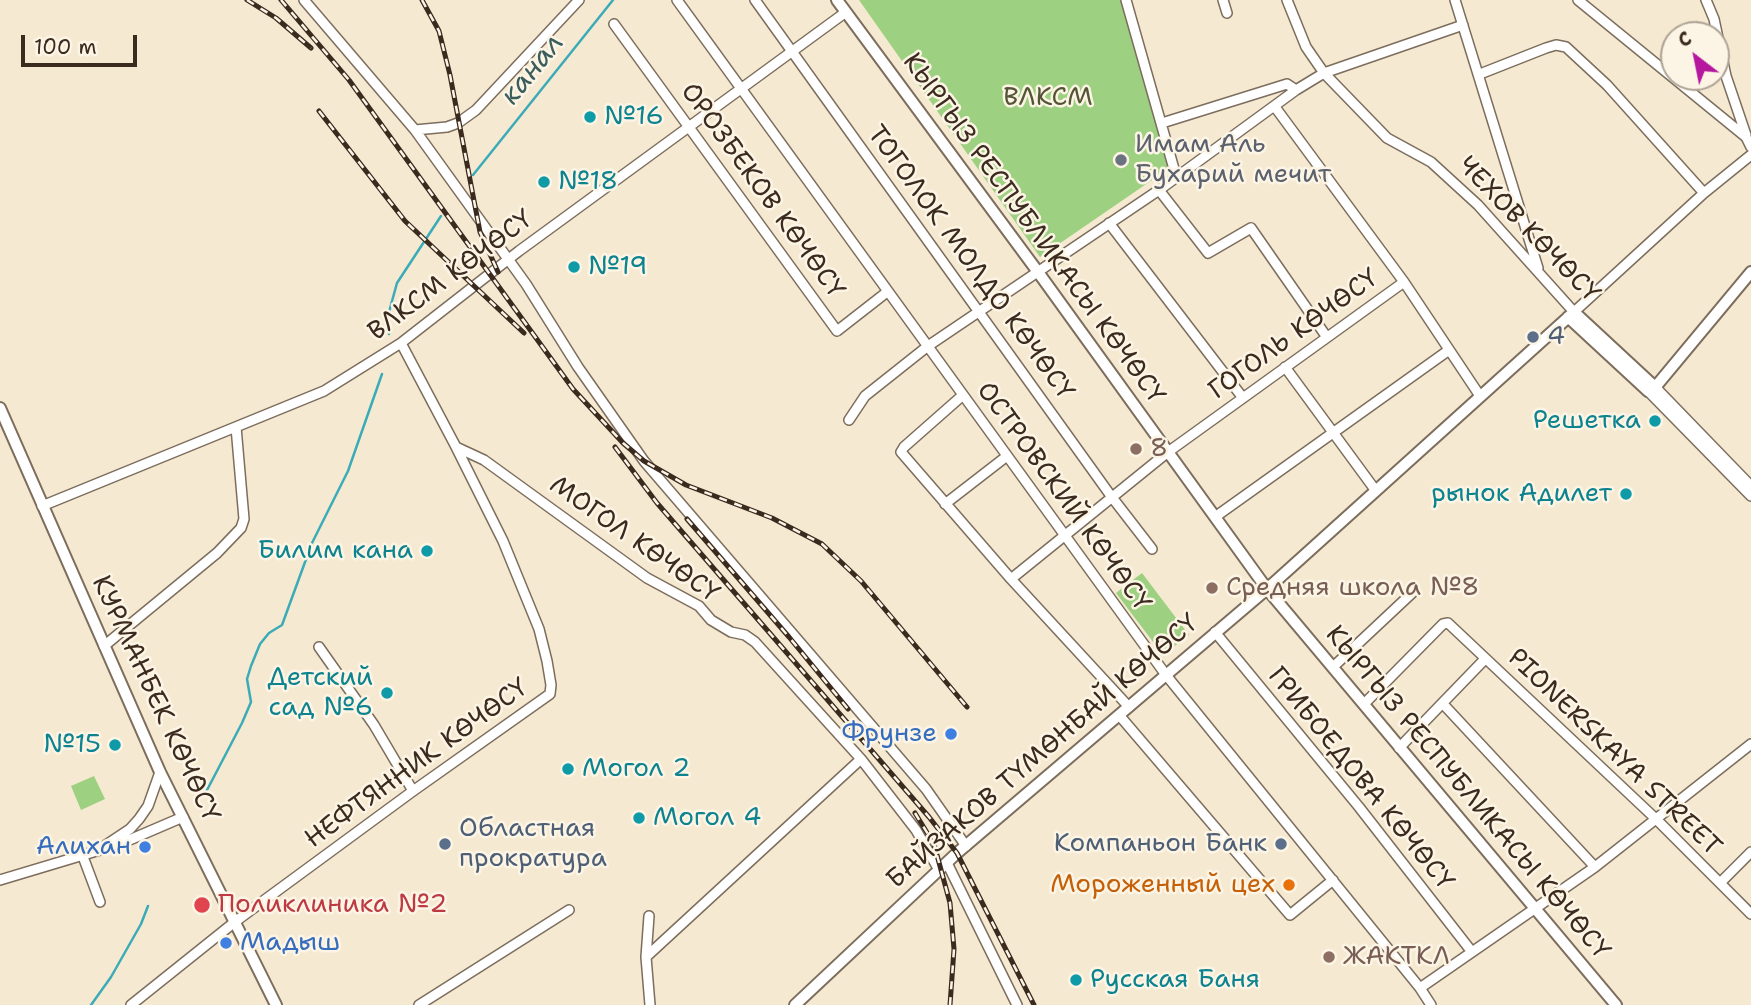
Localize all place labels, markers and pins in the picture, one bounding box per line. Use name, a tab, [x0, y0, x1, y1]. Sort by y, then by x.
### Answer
place label: №16	[604, 101, 664, 133]
marker: №16	[582, 109, 598, 125]
place label: Имам Аль Бухарий мечит	[1135, 129, 1331, 190]
marker: Имам Аль Бухарий мечит	[1113, 152, 1129, 168]
place label: №18	[558, 166, 618, 198]
marker: №18	[536, 174, 552, 190]
place label: №19	[588, 251, 647, 283]
marker: №19	[566, 259, 582, 275]
place label: 4	[1547, 321, 1565, 353]
marker: 4	[1525, 329, 1541, 345]
place label: Решетка	[1533, 405, 1641, 437]
marker: Решетка	[1647, 413, 1663, 429]
place label: 8	[1150, 433, 1168, 465]
marker: 8	[1128, 441, 1144, 457]
place label: рынок Адилет	[1431, 478, 1612, 510]
marker: рынок Адилет	[1618, 486, 1634, 502]
place label: Билим кана	[258, 535, 413, 567]
marker: Билим кана	[419, 543, 435, 559]
place label: Средняя школа №8	[1226, 572, 1479, 604]
marker: Средняя школа №8	[1204, 580, 1220, 596]
place label: Детский сад №6	[268, 662, 373, 724]
marker: Детский сад №6	[379, 685, 395, 701]
place label: Фрунзе	[841, 718, 937, 750]
marker: Фрунзе	[943, 726, 959, 742]
place label: №15	[43, 729, 101, 761]
marker: №15	[107, 737, 123, 753]
place label: Могол 2	[582, 753, 690, 785]
marker: Могол 2	[560, 761, 576, 777]
place label: Могол 4	[653, 802, 761, 834]
marker: Могол 4	[631, 810, 647, 826]
place label: Областная прократура	[459, 813, 607, 874]
place label: Компаньон Банк	[1054, 828, 1267, 860]
place label: Алихан	[36, 831, 131, 863]
marker: Областная прократура	[437, 836, 453, 852]
marker: Компаньон Банк	[1273, 836, 1289, 852]
marker: Алихан	[137, 839, 153, 855]
place label: Мороженный цех	[1050, 869, 1275, 901]
marker: Мороженный цех	[1281, 877, 1297, 893]
place label: Поликлиника №2	[218, 889, 447, 921]
marker: Поликлиника №2	[192, 895, 212, 915]
place label: Мадыш	[240, 927, 340, 959]
marker: Мадыш	[218, 935, 234, 951]
place label: ЖАКТКЛ	[1343, 941, 1450, 973]
marker: ЖАКТКЛ	[1321, 949, 1337, 965]
place label: Русская Баня	[1090, 964, 1260, 996]
marker: Русская Баня	[1068, 972, 1084, 988]

